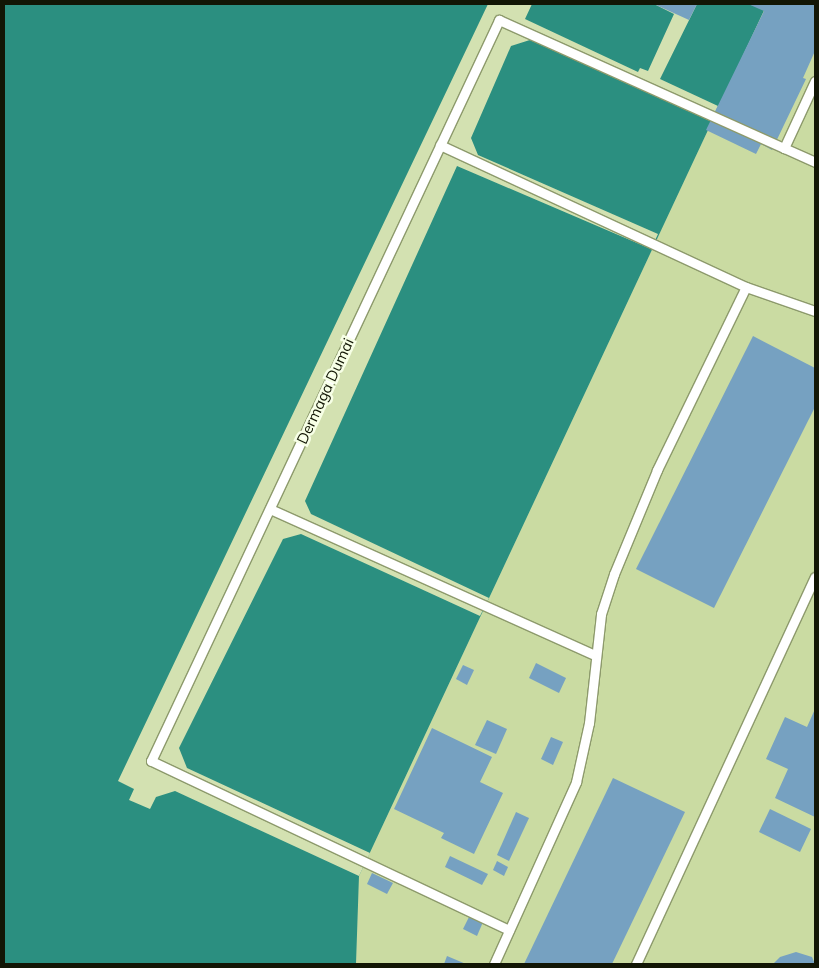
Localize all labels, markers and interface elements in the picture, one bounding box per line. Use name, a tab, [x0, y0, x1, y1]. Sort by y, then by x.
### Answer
street label: Dermaga Dumai	[293, 335, 357, 447]

